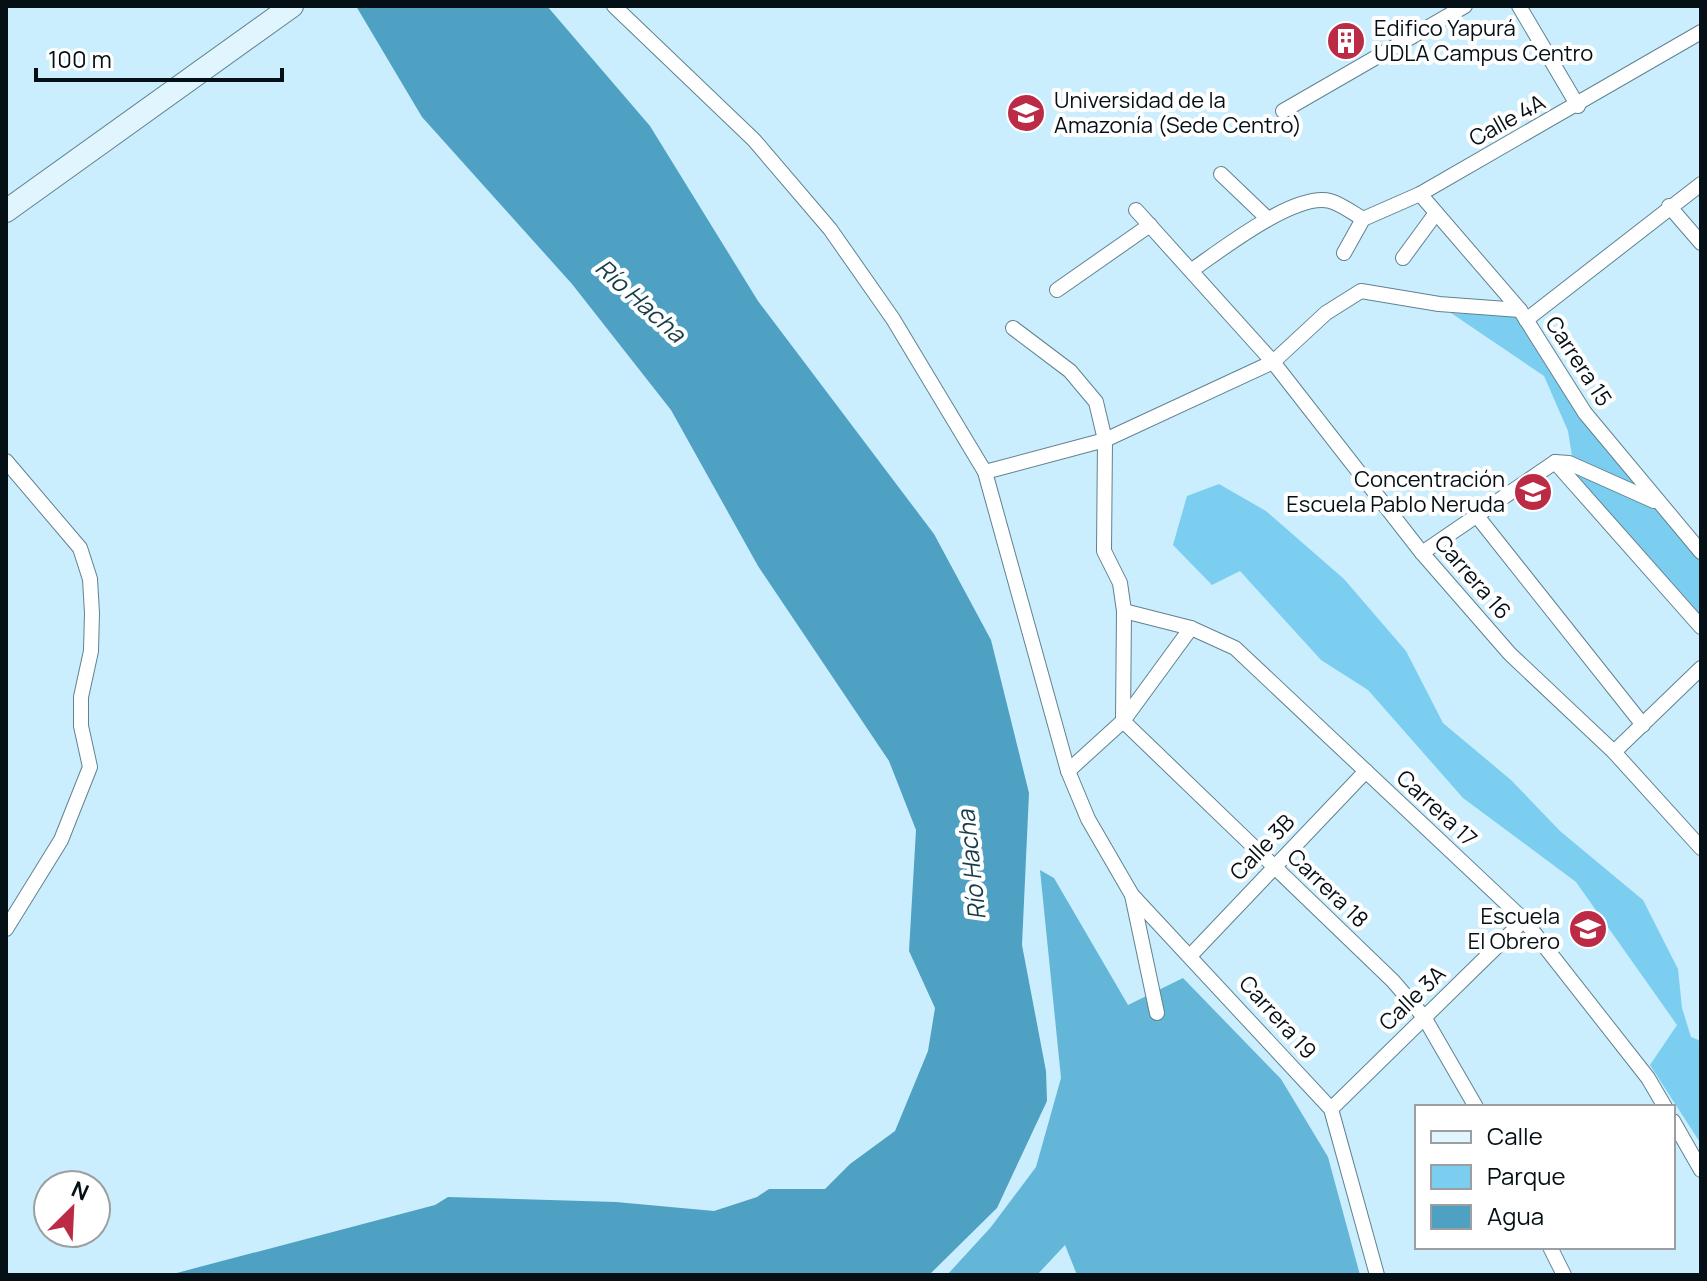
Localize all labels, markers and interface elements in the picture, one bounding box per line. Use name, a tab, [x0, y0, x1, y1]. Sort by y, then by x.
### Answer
place label: Edifico Yapurá UDLA Campus Centro	[1374, 13, 1593, 68]
building icon: Edifico Yapurá UDLA Campus Centro	[1325, 20, 1367, 62]
scale bar	[36, 32, 282, 82]
text: 100 m	[48, 42, 112, 75]
place label: Universidad de la Amazonía (Sede Centro)	[1054, 85, 1302, 140]
street label: Calle 4A	[1464, 87, 1550, 153]
school or university icon: Universidad de la Amazonía (Sede Centro)	[1005, 92, 1047, 134]
water label: Río Hacha	[589, 251, 694, 350]
street label: Carrera 15	[1539, 310, 1619, 412]
place label: Concentración Escuela Pablo Neruda	[1286, 464, 1505, 519]
school or university icon: Concentración Escuela Pablo Neruda	[1512, 471, 1554, 513]
street label: Carrera 16	[1428, 528, 1518, 626]
street label: Carrera 17	[1390, 763, 1484, 853]
water label: Río Hacha	[948, 807, 993, 922]
street label: Calle 3B	[1223, 807, 1301, 887]
street label: Carrera 18	[1281, 842, 1375, 934]
place label: Escuela El Obrero	[1468, 901, 1560, 956]
school or university icon: Escuela El Obrero	[1567, 908, 1609, 950]
street label: Calle 3A	[1372, 959, 1452, 1037]
street label: Carrera 19	[1232, 969, 1324, 1065]
legend	[1415, 1105, 1675, 1249]
text: Calle	[1487, 1119, 1543, 1152]
text: Parque	[1487, 1159, 1565, 1192]
north arrow	[32, 1169, 112, 1249]
text: N	[67, 1174, 93, 1208]
text: Agua	[1487, 1199, 1544, 1232]

